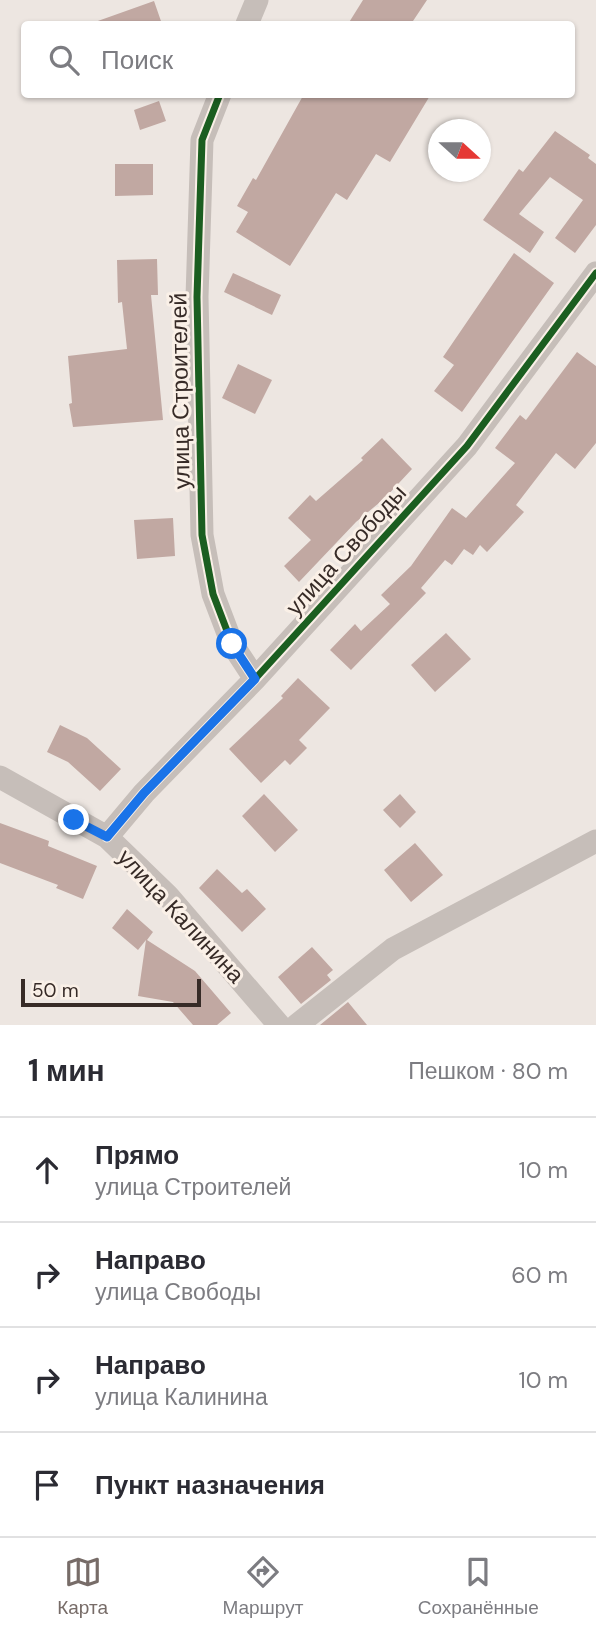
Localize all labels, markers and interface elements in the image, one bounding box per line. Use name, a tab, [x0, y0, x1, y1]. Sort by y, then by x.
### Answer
search box	[21, 21, 575, 98]
icon: search	[45, 41, 83, 79]
text: Поиск	[101, 43, 173, 77]
north arrow	[428, 119, 491, 182]
street label: улица Строителей	[163, 293, 197, 489]
street label: улица Свободы	[279, 478, 413, 622]
route start	[216, 628, 247, 659]
route end	[58, 804, 89, 835]
street label: улица Калинина	[111, 843, 251, 990]
scale bar	[21, 976, 201, 1008]
text: 50 m	[32, 978, 79, 1003]
text: 1 мин	[28, 1051, 105, 1090]
text: Пешком · 80 m	[408, 1056, 568, 1086]
text: Прямо	[95, 1138, 179, 1172]
icon: ahead	[28, 1151, 66, 1189]
text: 10 m	[518, 1155, 568, 1185]
text: улица Строителей	[95, 1172, 291, 1202]
text: Направо	[95, 1243, 206, 1277]
icon: right	[28, 1256, 66, 1294]
text: 60 m	[511, 1260, 568, 1290]
text: улица Свободы	[95, 1277, 261, 1307]
text: Направо	[95, 1348, 206, 1382]
icon: right	[28, 1361, 66, 1399]
text: 10 m	[518, 1365, 568, 1395]
text: улица Калинина	[95, 1382, 268, 1412]
icon: arrive	[28, 1466, 66, 1504]
text: Пункт назначения	[95, 1468, 325, 1502]
tab: Карта	[57, 1553, 108, 1620]
tab: Маршрут	[222, 1553, 303, 1620]
tab: Сохранённые	[418, 1553, 539, 1620]

